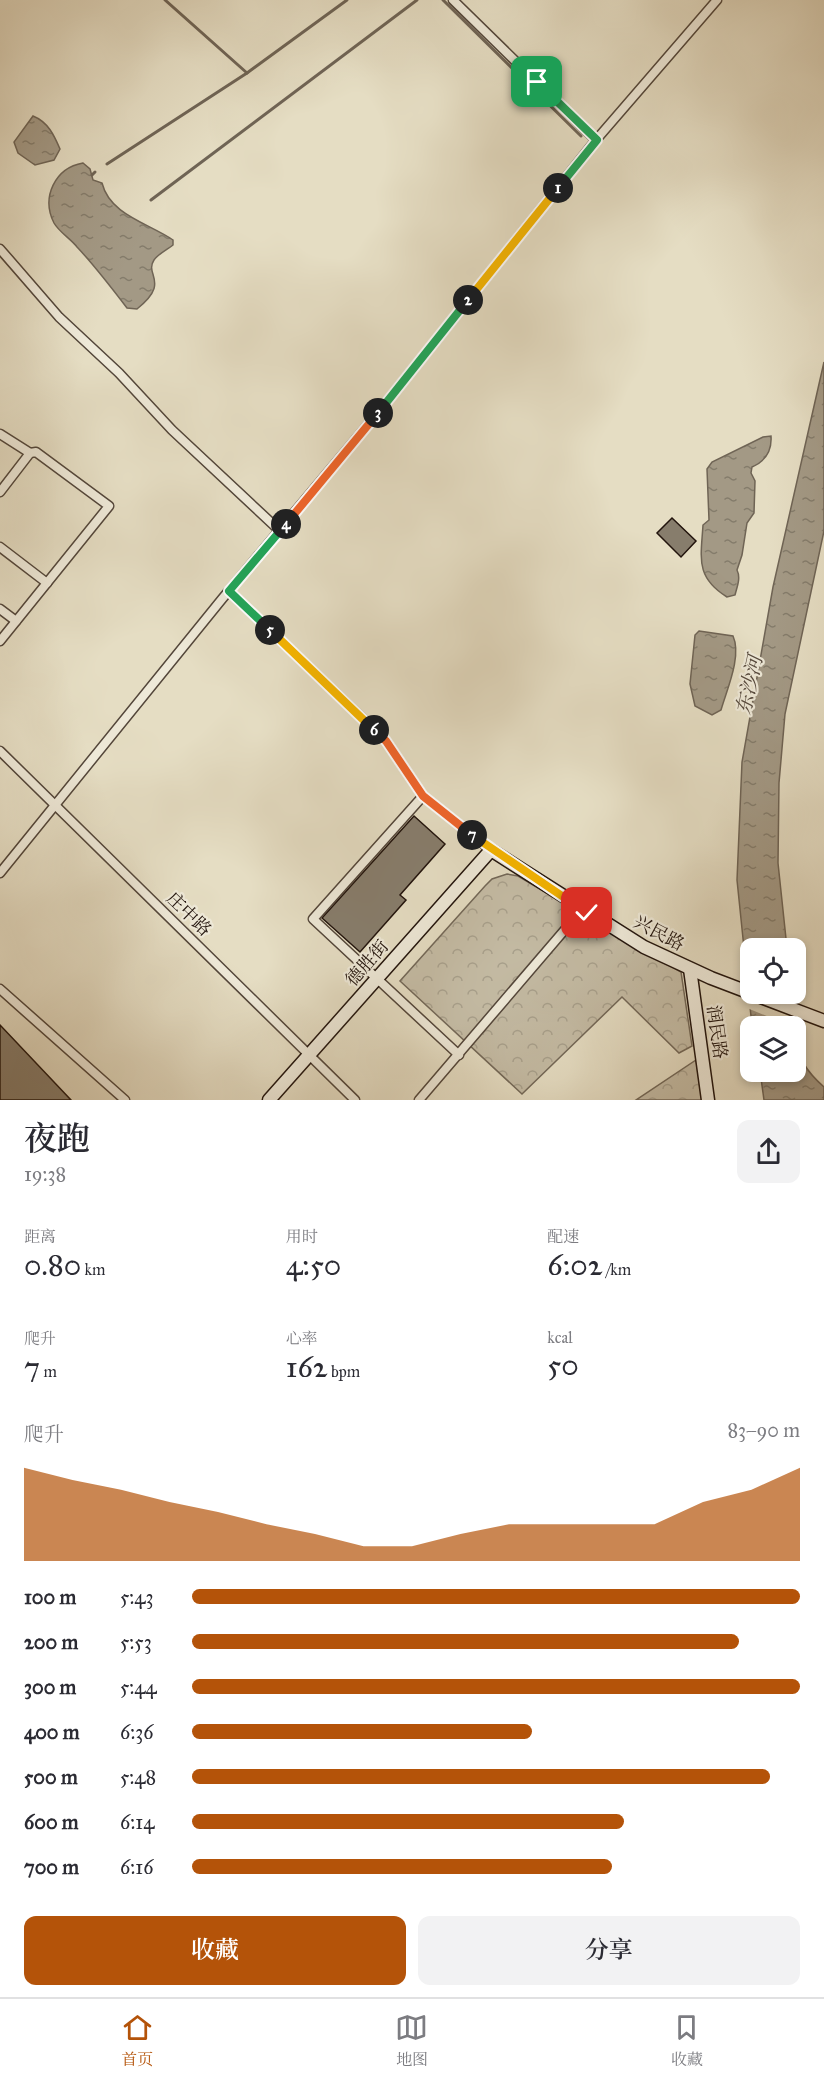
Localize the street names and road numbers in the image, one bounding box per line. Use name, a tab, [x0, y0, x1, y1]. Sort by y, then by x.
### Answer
street label: 庄中路	[162, 887, 216, 941]
street label: 兴民路	[630, 911, 688, 955]
street label: 德胜街	[341, 935, 393, 991]
street label: 润民路	[702, 1004, 732, 1060]

